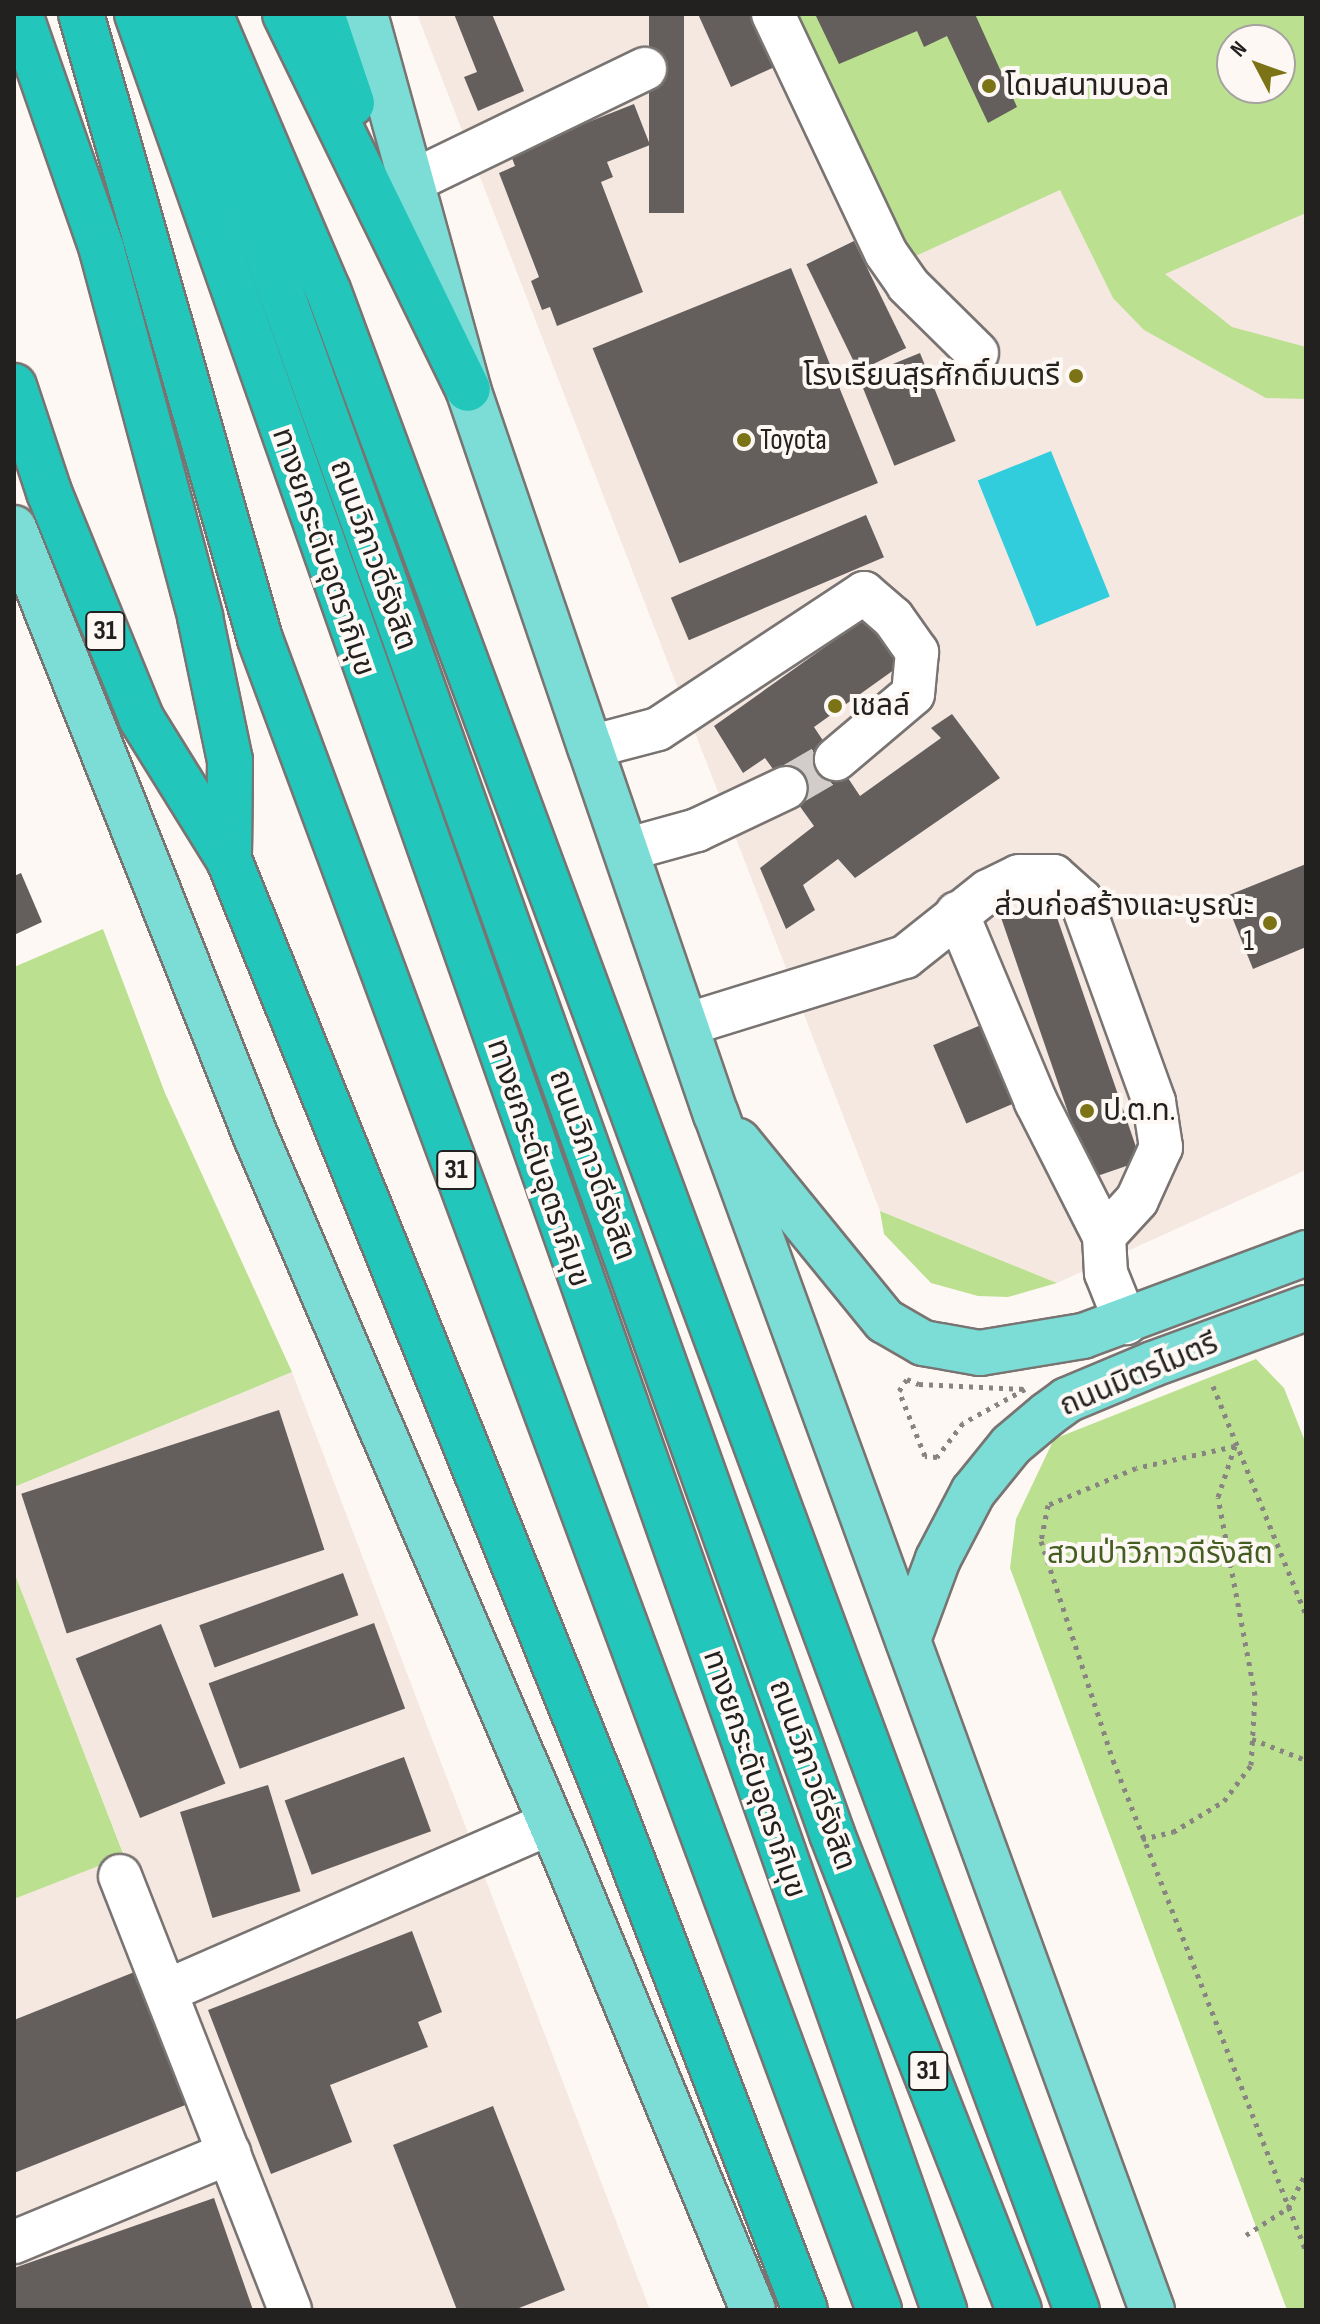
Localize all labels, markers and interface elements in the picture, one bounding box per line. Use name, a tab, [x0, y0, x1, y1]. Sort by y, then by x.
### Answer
north arrow	[1216, 24, 1296, 104]
text: N	[1225, 36, 1253, 63]
place label: โดมสนามบอล	[1005, 68, 1169, 104]
marker: โดมสนามบอล	[980, 77, 998, 95]
place label: โรงเรียนสุรศักดิ์มนตรี	[803, 358, 1060, 394]
marker: โรงเรียนสุรศักดิ์มนตรี	[1067, 367, 1085, 385]
place label: Toyota	[760, 422, 827, 458]
street label: ทางยกระดับอุตราภิมุข	[264, 423, 382, 681]
marker: Toyota	[735, 431, 753, 449]
street label: ถนนวิภาวดีรังสิต	[322, 455, 424, 655]
road number: 31	[85, 607, 125, 655]
place label: เชลล์	[851, 688, 910, 724]
marker: เชลล์	[826, 697, 844, 715]
place label: ส่วนก่อสร้างและบูรณะ 1	[994, 888, 1254, 958]
marker: ส่วนก่อสร้างและบูรณะ 1	[1261, 914, 1279, 932]
street label: ทางยกระดับอุตราภิมุข	[479, 1034, 597, 1292]
street label: ถนนวิภาวดีรังสิต	[541, 1065, 643, 1265]
place label: ป.ต.ท.	[1103, 1093, 1176, 1129]
marker: ป.ต.ท.	[1078, 1102, 1096, 1120]
road number: 31	[436, 1146, 476, 1194]
street label: ถนนมิตรไมตรี	[1055, 1326, 1223, 1424]
park label: สวนป่าวิภาวดีรังสิต	[1047, 1536, 1273, 1572]
street label: ทางยกระดับอุตราภิมุข	[695, 1645, 813, 1903]
street label: ถนนวิภาวดีรังสิต	[761, 1675, 863, 1875]
road number: 31	[908, 2047, 948, 2095]

